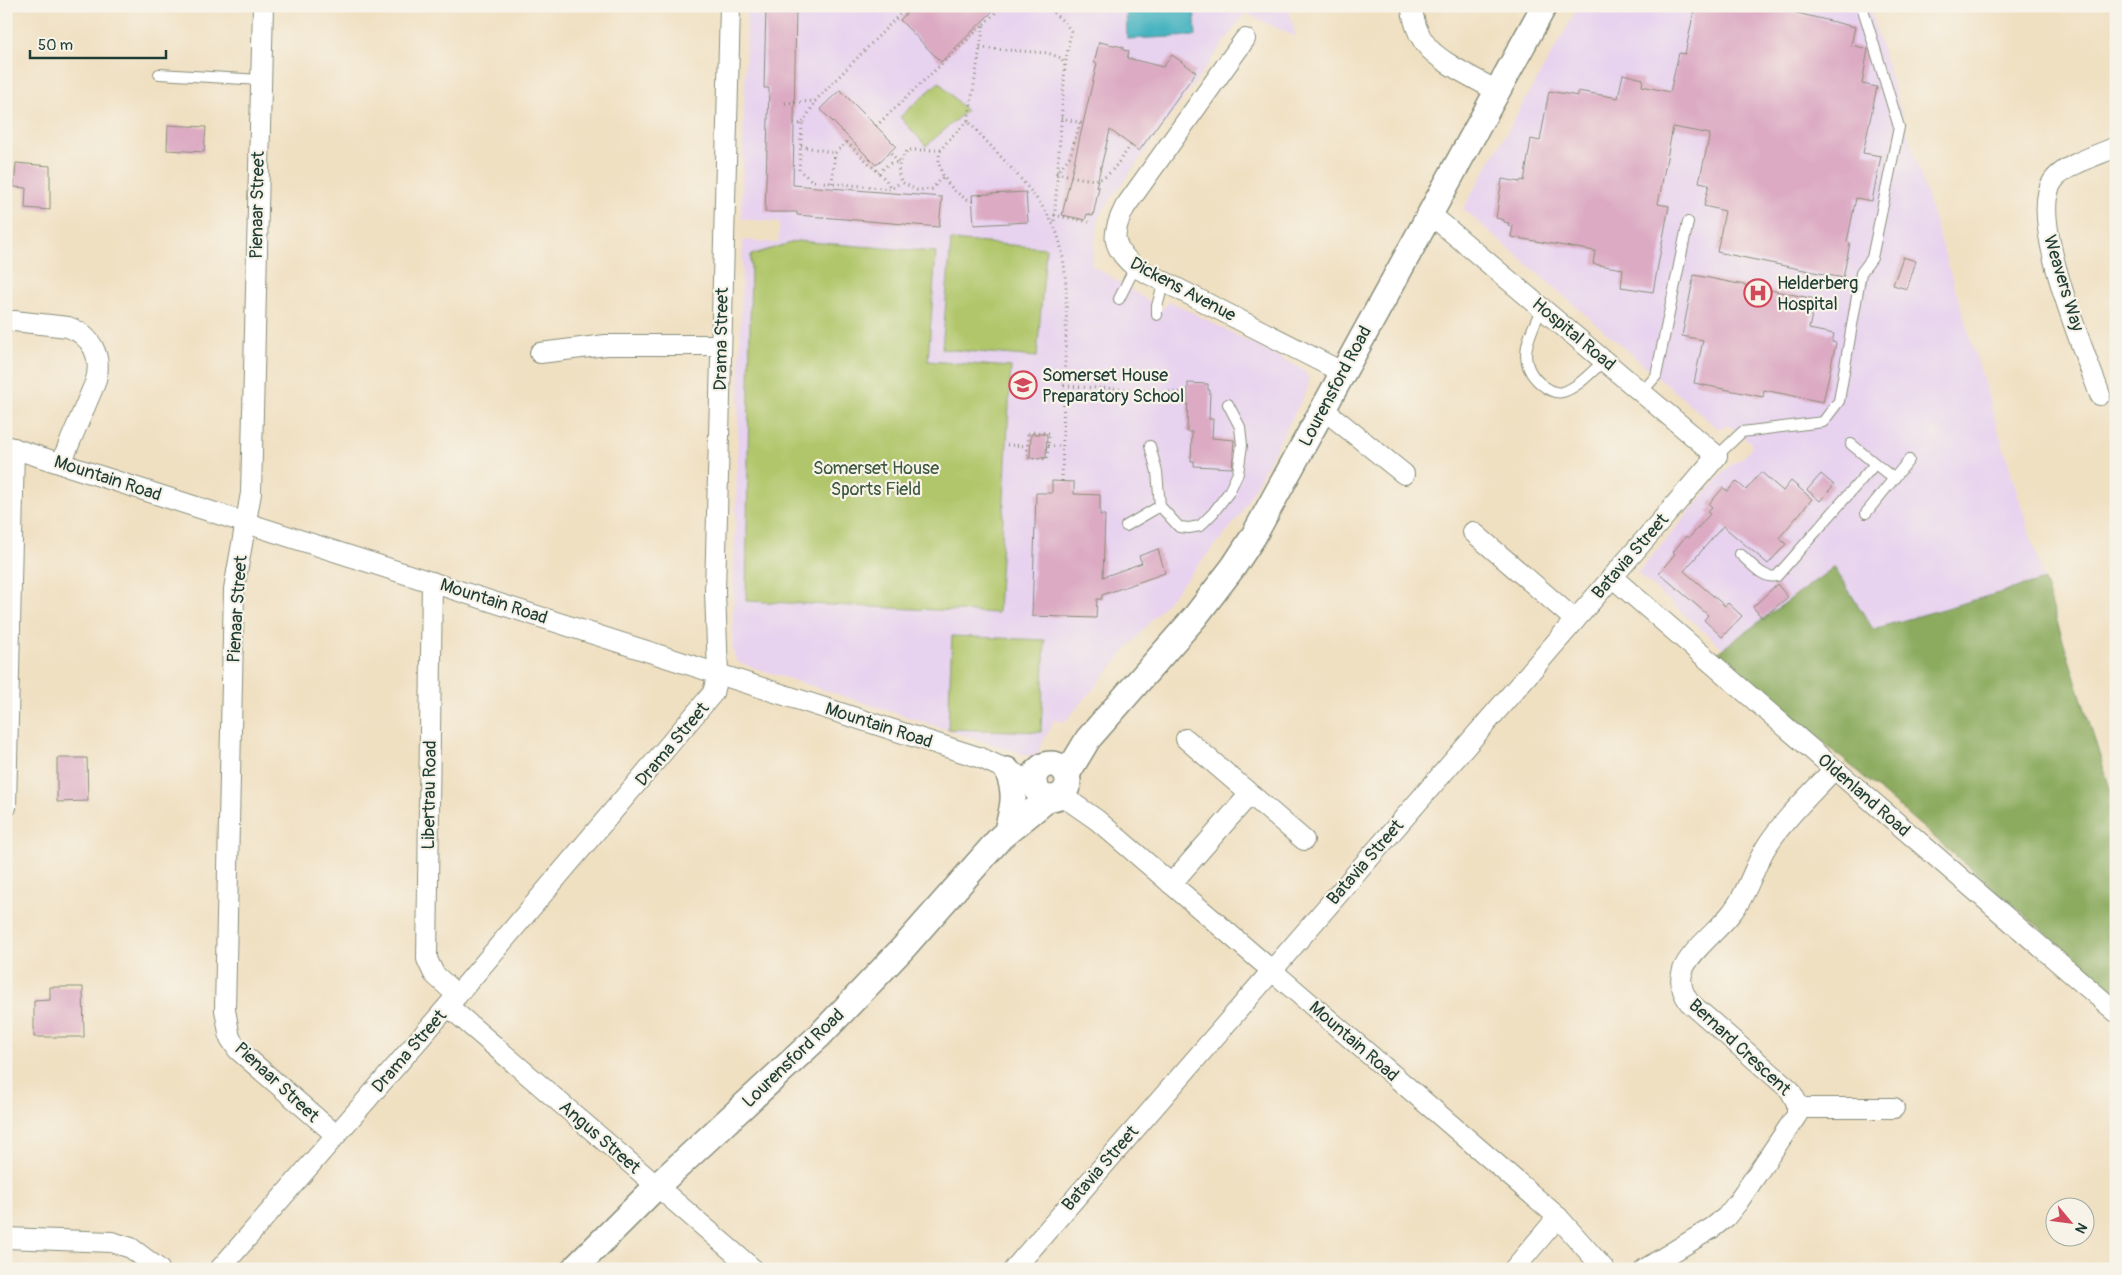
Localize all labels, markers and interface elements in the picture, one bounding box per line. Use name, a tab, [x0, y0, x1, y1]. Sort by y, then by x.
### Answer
scale bar	[30, 28, 166, 60]
text: 50 m	[38, 36, 73, 55]
street label: Pienaar Street	[245, 150, 270, 259]
street label: Weavers Way	[2038, 232, 2089, 334]
street label: Dickens Avenue	[1126, 252, 1240, 327]
place label: Helderberg Hospital	[1777, 272, 1858, 316]
hospital icon: Helderberg Hospital	[1743, 278, 1773, 308]
street label: Drama Street	[709, 286, 734, 391]
street label: Hospital Road	[1527, 293, 1620, 376]
street label: Lourensford Road	[1294, 322, 1377, 450]
place label: Somerset House Preparatory School	[1042, 364, 1184, 408]
school or university icon: Somerset House Preparatory School	[1008, 370, 1038, 400]
street label: Mountain Road	[51, 450, 165, 507]
park label: Somerset House Sports Field	[813, 457, 939, 501]
street label: Batavia Street	[1587, 508, 1674, 604]
street label: Pienaar Street	[222, 554, 253, 664]
street label: Mountain Road	[437, 573, 551, 630]
street label: Drama Street	[630, 697, 715, 791]
street label: Mountain Road	[822, 697, 936, 754]
street label: Libertrau Road	[417, 740, 442, 850]
street label: Oldenland Road	[1812, 749, 1915, 842]
street label: Batavia Street	[1322, 814, 1409, 910]
street label: Bernard Crescent	[1684, 994, 1796, 1101]
street label: Mountain Road	[1304, 996, 1403, 1087]
street label: Drama Street	[367, 1004, 452, 1098]
street label: Lourensford Road	[737, 1004, 849, 1113]
street label: Pienaar Street	[229, 1037, 324, 1128]
street label: Angus Street	[554, 1096, 646, 1180]
street label: Batavia Street	[1057, 1120, 1144, 1216]
north arrow	[2044, 1198, 2094, 1248]
text: N	[2071, 1220, 2091, 1236]

